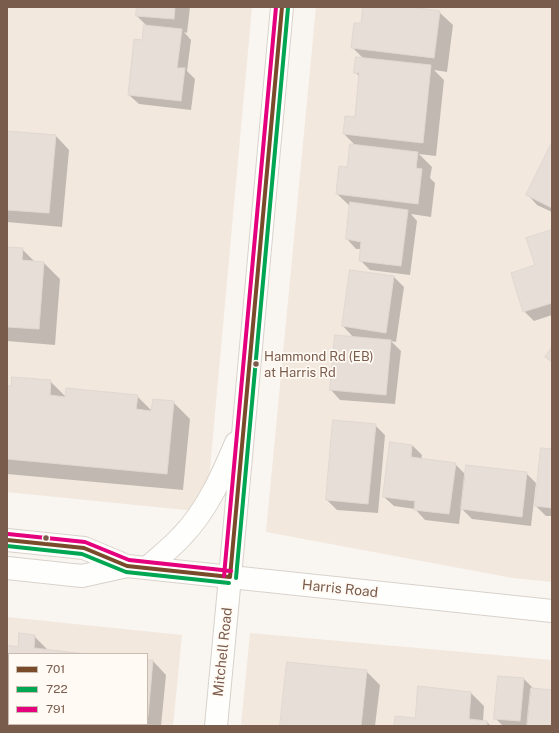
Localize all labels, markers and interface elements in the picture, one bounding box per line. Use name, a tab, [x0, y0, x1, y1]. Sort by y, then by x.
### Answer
place label: Hammond Rd (EB) at Harris Rd	[264, 349, 374, 380]
marker: Hammond Rd (EB) at Harris Rd	[251, 359, 261, 369]
unlabelled marker	[41, 533, 51, 543]
street label: Harris Road	[301, 577, 379, 601]
street label: Mitchell Road	[210, 607, 236, 697]
legend	[8, 653, 148, 725]
text: 701	[46, 662, 65, 676]
text: 722	[46, 682, 68, 696]
text: 791	[46, 702, 65, 716]

